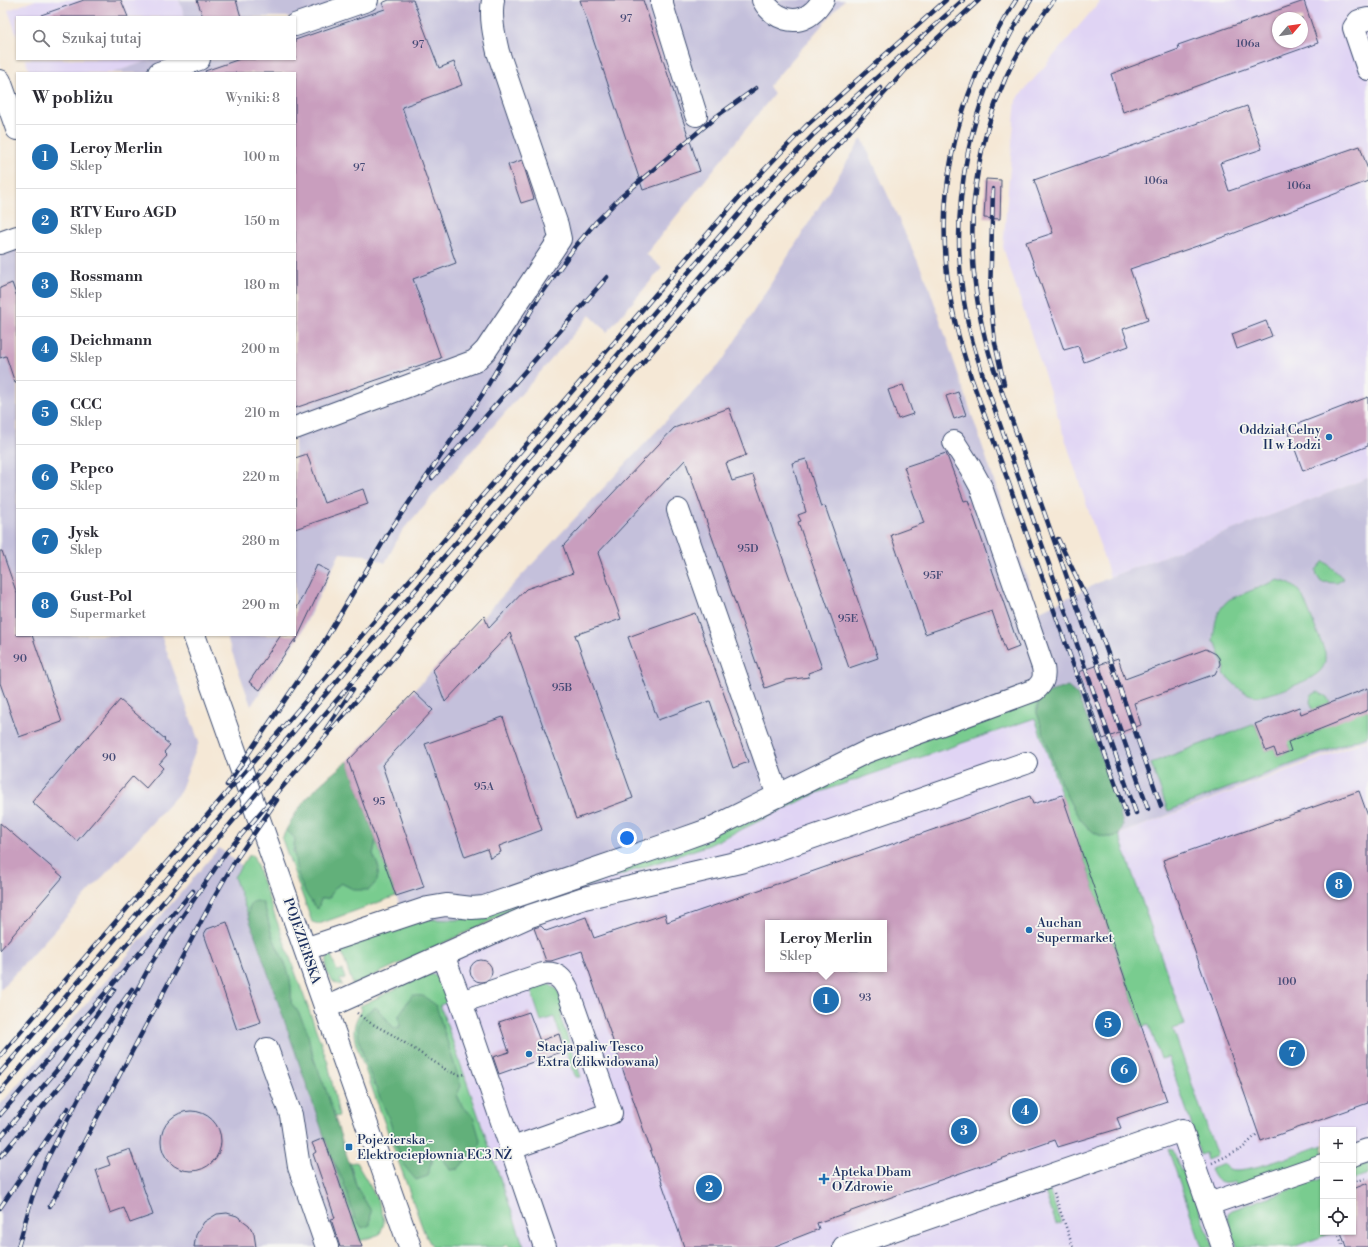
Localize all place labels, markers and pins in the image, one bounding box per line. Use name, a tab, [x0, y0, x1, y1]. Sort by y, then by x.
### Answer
place label: Oddział Celny II w Łodzi	[1239, 422, 1322, 453]
marker: Oddział Celny II w Łodzi	[1324, 432, 1334, 442]
pin: 8	[1326, 870, 1352, 900]
place label: Auchan Supermarket	[1036, 915, 1114, 946]
marker: Auchan Supermarket	[1024, 925, 1034, 935]
pin: 1	[813, 985, 839, 1015]
pin: 5	[1095, 1009, 1121, 1039]
pin: 7	[1279, 1038, 1305, 1068]
place label: Stacja paliw Tesco Extra (zlikwidowana)	[537, 1039, 659, 1070]
marker: Stacja paliw Tesco Extra (zlikwidowana)	[524, 1049, 534, 1059]
pin: 6	[1111, 1055, 1137, 1085]
pin: 4	[1012, 1096, 1038, 1126]
pin: 3	[951, 1116, 977, 1146]
place label: Pojezierska - Elektrociepłownia EC3 NŻ	[357, 1132, 512, 1163]
marker: Pojezierska - Elektrociepłownia EC3 NŻ	[344, 1142, 354, 1152]
place label: Apteka Dbam O Zdrowie	[831, 1164, 912, 1195]
pin: 2	[696, 1173, 722, 1203]
marker: Apteka Dbam O Zdrowie	[819, 1174, 829, 1184]

